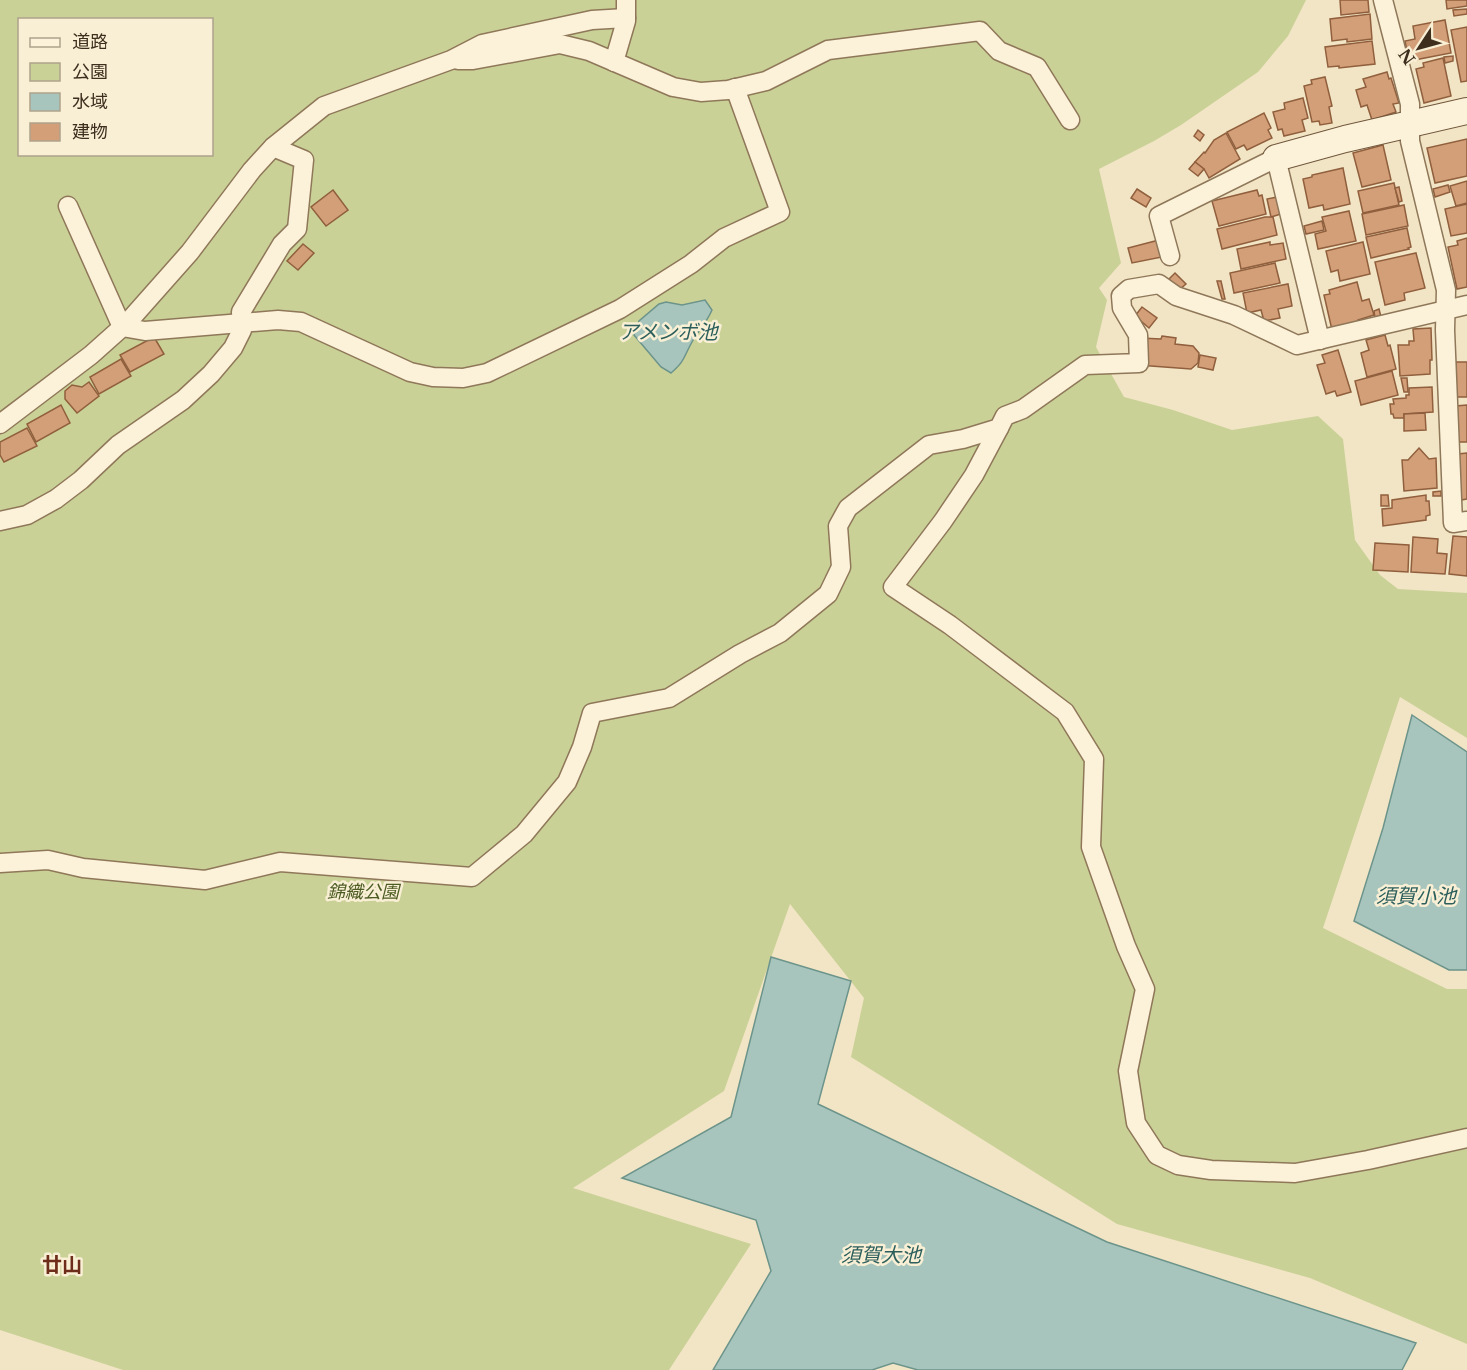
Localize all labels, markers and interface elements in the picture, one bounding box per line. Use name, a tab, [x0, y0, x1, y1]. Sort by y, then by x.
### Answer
legend	[18, 18, 213, 156]
north arrow	[1389, 18, 1449, 78]
text: 道路	[72, 31, 108, 53]
text: N	[1394, 45, 1419, 69]
text: 公園	[72, 61, 108, 83]
text: 水域	[72, 91, 108, 113]
text: 建物	[72, 121, 108, 143]
water label: アメンボ池	[619, 320, 719, 344]
park label: 錦織公園	[327, 881, 402, 903]
water label: 須賀小池	[1376, 884, 1458, 908]
water label: 須賀大池	[841, 1243, 923, 1267]
district label: 廿山	[42, 1253, 82, 1277]

